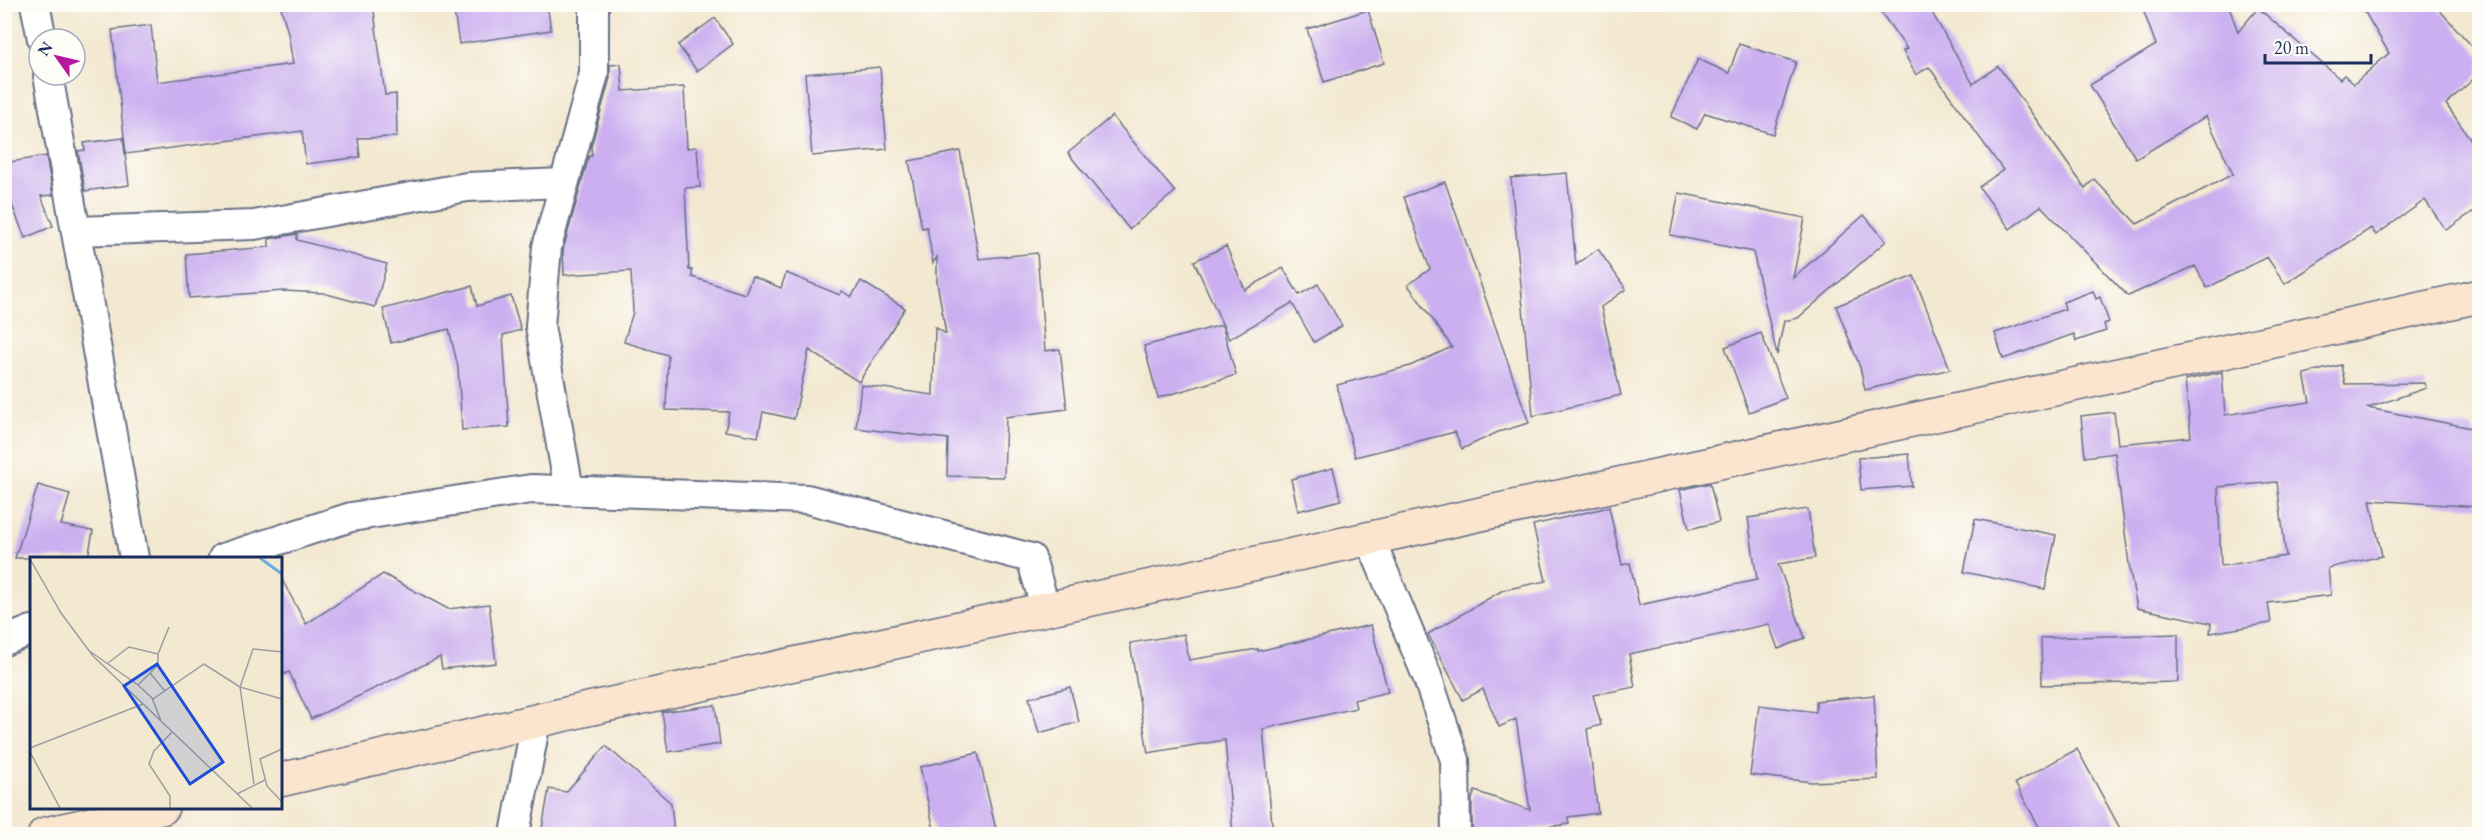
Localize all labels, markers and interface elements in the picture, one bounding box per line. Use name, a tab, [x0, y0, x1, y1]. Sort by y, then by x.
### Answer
north arrow	[27, 27, 87, 87]
scale bar	[2265, 27, 2372, 65]
text: 20 m	[2274, 36, 2309, 59]
text: N	[33, 38, 57, 60]
inset map	[30, 557, 282, 809]

